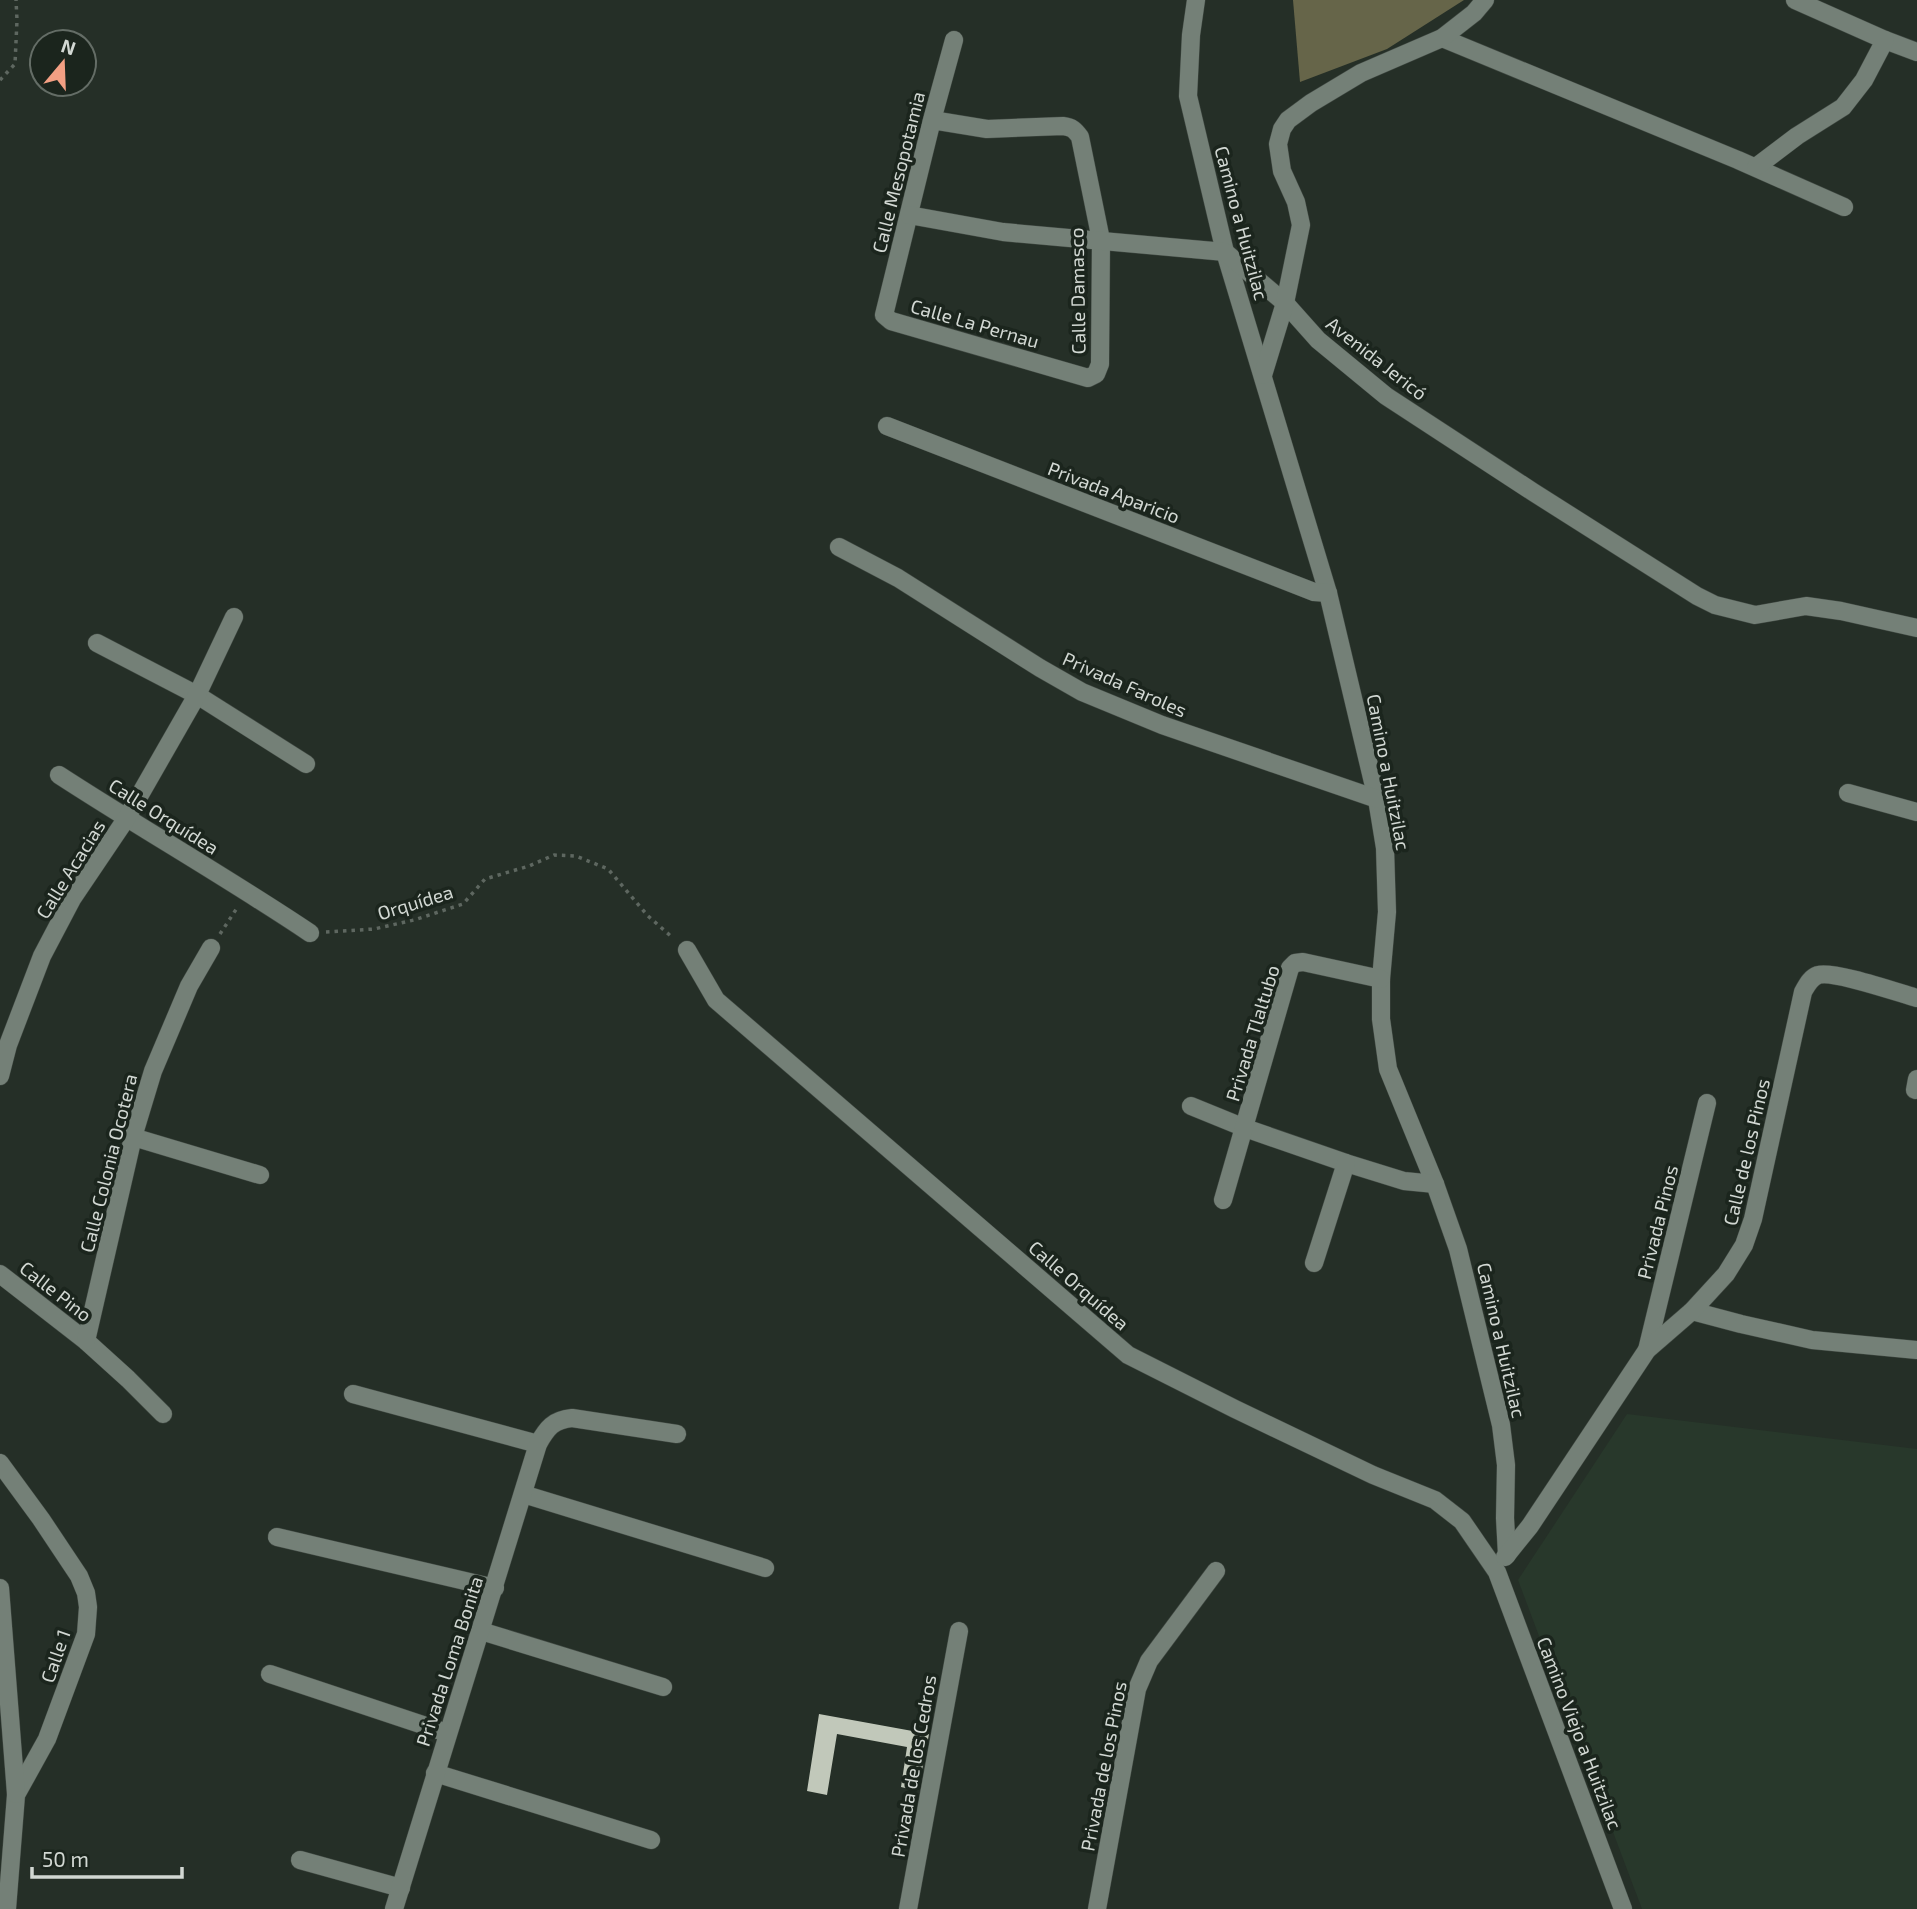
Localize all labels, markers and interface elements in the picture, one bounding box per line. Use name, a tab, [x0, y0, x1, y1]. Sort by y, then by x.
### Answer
north arrow	[28, 28, 98, 98]
text: N	[58, 33, 79, 60]
street label: Calle Mesopotamia	[867, 89, 929, 255]
street label: Camino a Huitzilac	[1210, 143, 1274, 303]
street label: Calle Damasco	[1064, 227, 1090, 355]
street label: Calle La Pernau	[908, 294, 1042, 352]
street label: Avenida Jericó	[1322, 312, 1432, 404]
street label: Privada Aparicio	[1045, 456, 1183, 528]
street label: Privada Faroles	[1059, 646, 1191, 722]
street label: Camino a Huitzilac	[1363, 692, 1415, 852]
street label: Calle Orquídea	[105, 773, 223, 859]
street label: Calle Acacias	[31, 815, 109, 923]
street label: Orquídea	[374, 880, 456, 924]
street label: Privada Tlaltubo	[1220, 962, 1284, 1104]
street label: Calle Colonia Ocotera	[75, 1071, 141, 1255]
street label: Calle de los Pinos	[1718, 1076, 1774, 1228]
street label: Privada Pinos	[1632, 1162, 1682, 1282]
street label: Calle Orquídea	[1024, 1235, 1134, 1335]
street label: Calle Pino	[16, 1256, 96, 1326]
street label: Camino a Huitzilac	[1473, 1260, 1531, 1420]
street label: Privada Loma Bonita	[411, 1573, 487, 1749]
street label: Calle 1	[35, 1626, 75, 1686]
street label: Camino Viejo a Huitzilac	[1533, 1633, 1627, 1833]
street label: Privada de los Cedros	[886, 1673, 940, 1859]
street label: Privada de los Pinos	[1075, 1679, 1131, 1853]
scale bar	[32, 1836, 182, 1880]
text: 50 m	[42, 1846, 89, 1871]

